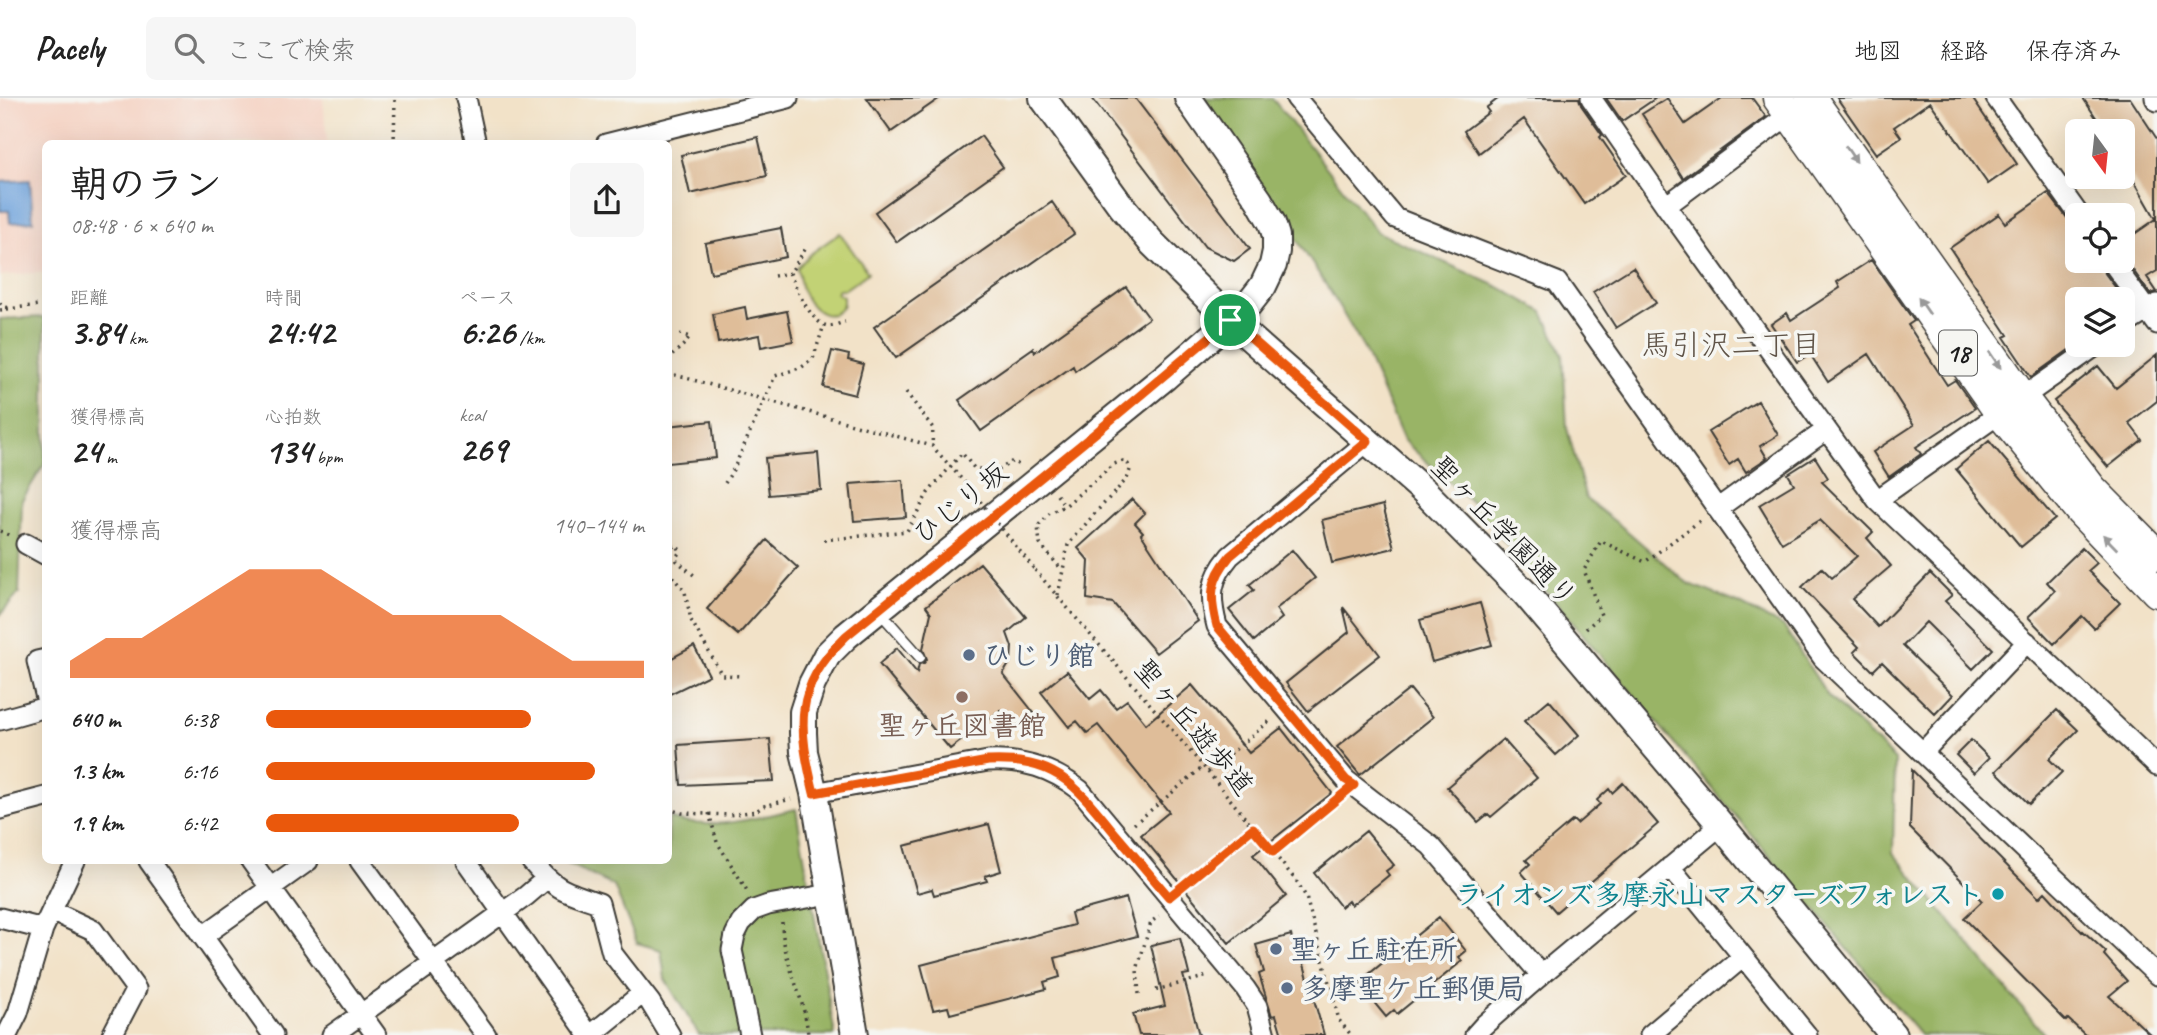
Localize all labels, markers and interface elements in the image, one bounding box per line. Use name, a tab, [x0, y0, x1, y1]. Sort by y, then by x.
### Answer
search box	[146, 17, 636, 80]
text: Pacely	[35, 27, 104, 69]
icon: search	[170, 29, 208, 67]
text: ここで検索	[226, 34, 356, 67]
text: 地図	[1854, 36, 1902, 66]
text: 経路	[1940, 36, 1988, 66]
text: 保存済み	[2026, 36, 2122, 66]
north arrow	[2065, 119, 2135, 189]
map controls	[2065, 119, 2135, 357]
one-way arrow	[1844, 145, 1858, 163]
text: 朝のラン	[70, 161, 222, 208]
button: share	[570, 163, 644, 237]
button: locate	[2065, 203, 2135, 273]
text: 08:48 · 6 × 640 m	[70, 211, 213, 240]
text: 距離	[70, 286, 108, 310]
text: 時間	[265, 286, 303, 310]
text: ペース	[459, 286, 515, 310]
button: layers	[2065, 287, 2135, 357]
pin	[1200, 290, 1260, 350]
one-way arrow	[1917, 297, 1931, 315]
icon: arrive	[1211, 301, 1249, 339]
text: 3.84	[70, 310, 124, 355]
text: 24:42	[265, 310, 335, 355]
text: 6:26	[459, 310, 515, 355]
text: km	[124, 326, 147, 350]
text: /km	[515, 326, 544, 350]
district label: 馬引沢二丁目	[1641, 326, 1821, 364]
road number: 18	[1939, 330, 1977, 376]
one-way arrow	[1988, 351, 2002, 369]
text: kcal	[459, 403, 484, 427]
text: 獲得標高	[70, 405, 146, 429]
text: 心拍数	[265, 405, 322, 429]
text: 269	[459, 427, 507, 472]
text: 24	[70, 429, 102, 474]
text: 134	[265, 429, 312, 474]
text: m	[102, 445, 117, 469]
text: bpm	[312, 445, 343, 469]
street label: 聖ヶ丘学園通り	[1423, 448, 1585, 614]
street label: ひじり坂	[905, 454, 1015, 552]
text: 140–144 m	[553, 511, 644, 540]
text: 獲得標高	[70, 516, 162, 545]
one-way arrow	[2102, 534, 2118, 551]
place label: ひじり館	[983, 638, 1095, 673]
marker: ひじり館	[961, 647, 977, 663]
street label: 聖ヶ丘遊歩道	[1127, 651, 1261, 803]
marker: 聖ヶ丘図書館	[954, 689, 970, 705]
text: 640 m	[70, 705, 120, 734]
text: 6:38	[182, 705, 218, 734]
place label: 聖ヶ丘図書館	[878, 708, 1046, 743]
text: 1.3 km	[70, 757, 124, 786]
text: 6:16	[182, 757, 218, 786]
text: 1.9 km	[70, 809, 123, 838]
text: 6:42	[182, 809, 218, 838]
place label: ライオンズ多摩永山マスターズフォレスト	[1455, 877, 1984, 912]
marker: ライオンズ多摩永山マスターズフォレスト	[1990, 886, 2006, 902]
place label: 聖ヶ丘駐在所	[1290, 932, 1458, 967]
marker: 聖ヶ丘駐在所	[1268, 941, 1284, 957]
place label: 多摩聖ケ丘郵便局	[1301, 971, 1525, 1006]
marker: 多摩聖ケ丘郵便局	[1279, 980, 1295, 996]

